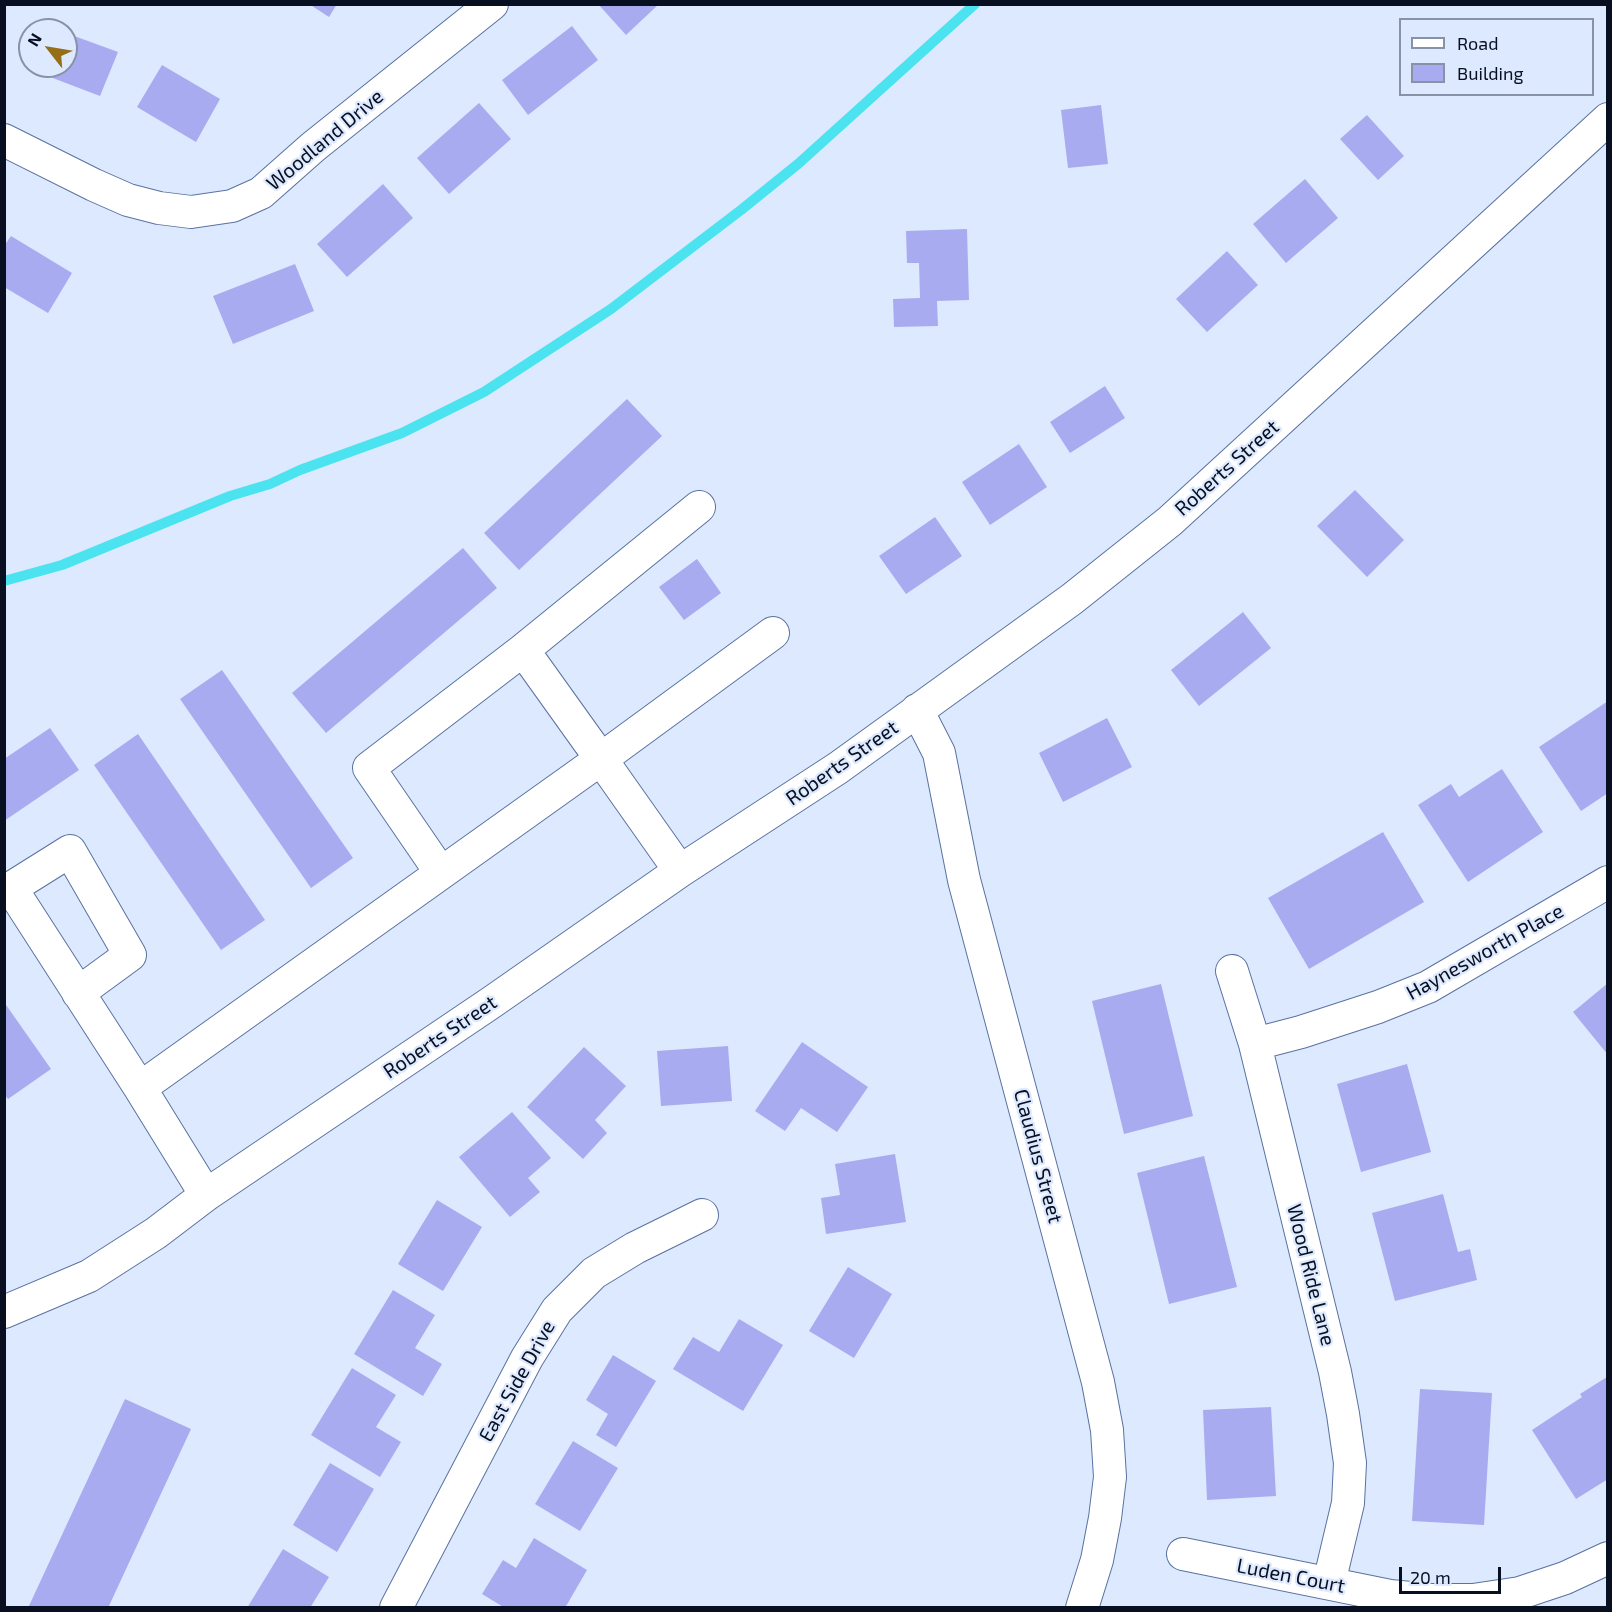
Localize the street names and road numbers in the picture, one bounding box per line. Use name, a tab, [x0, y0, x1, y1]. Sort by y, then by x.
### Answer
street label: Woodland Drive	[262, 84, 388, 196]
street label: Roberts Street	[1170, 415, 1284, 521]
street label: Roberts Street	[781, 715, 903, 811]
street label: Haynesworth Place	[1402, 899, 1568, 1005]
street label: Roberts Street	[379, 990, 501, 1084]
street label: Claudius Street	[1009, 1086, 1067, 1226]
street label: Wood Ride Lane	[1282, 1202, 1340, 1348]
street label: East Side Drive	[474, 1316, 560, 1446]
street label: Luden Court	[1235, 1554, 1347, 1598]

